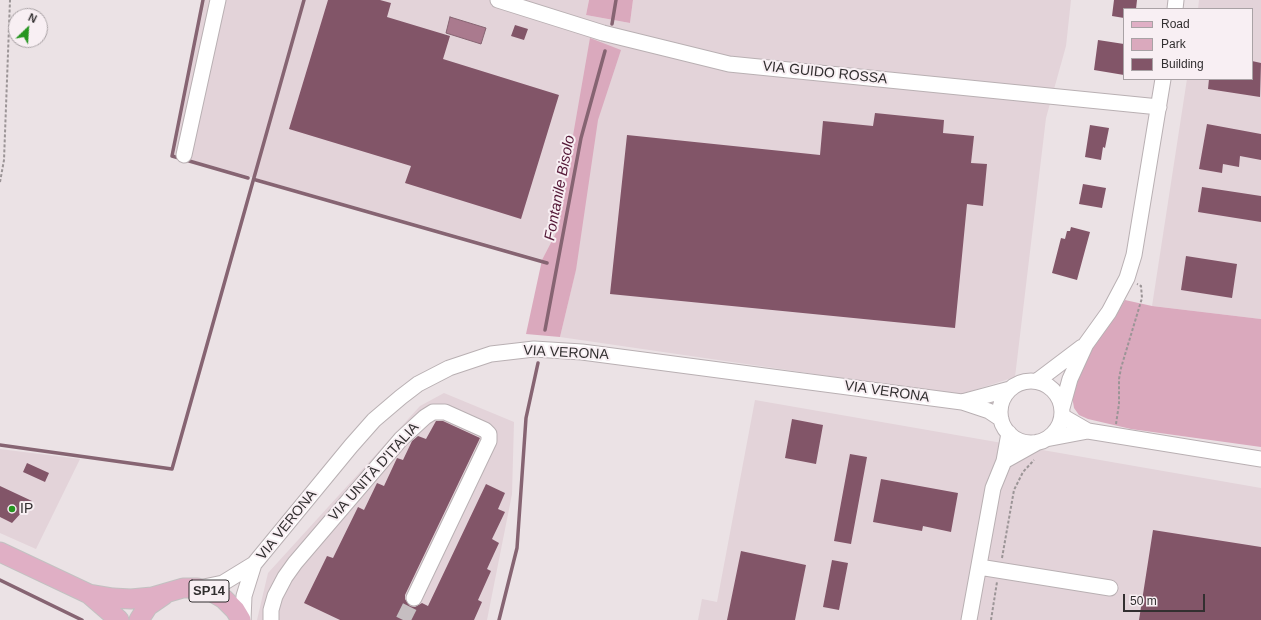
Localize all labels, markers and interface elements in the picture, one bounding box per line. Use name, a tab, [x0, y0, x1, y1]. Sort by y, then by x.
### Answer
north arrow	[8, 8, 48, 48]
legend	[1123, 8, 1253, 80]
text: N	[27, 11, 39, 25]
text: Road	[1161, 17, 1190, 31]
text: Park	[1161, 37, 1186, 51]
text: Building	[1161, 57, 1204, 71]
street label: VIA GUIDO ROSSA	[762, 58, 888, 88]
water label: Fontanile Bisolo	[541, 134, 579, 242]
street label: VIA VERONA	[523, 342, 609, 364]
street label: VIA VERONA	[843, 378, 931, 406]
street label: VIA UNITÀ D'ITALIA	[325, 419, 423, 525]
street label: VIA VERONA	[254, 486, 320, 564]
place label: IP	[20, 501, 33, 517]
marker: IP	[7, 504, 17, 514]
road number: SP14	[189, 580, 229, 602]
scale bar	[1125, 586, 1207, 612]
text: 50 m	[1130, 594, 1157, 608]

